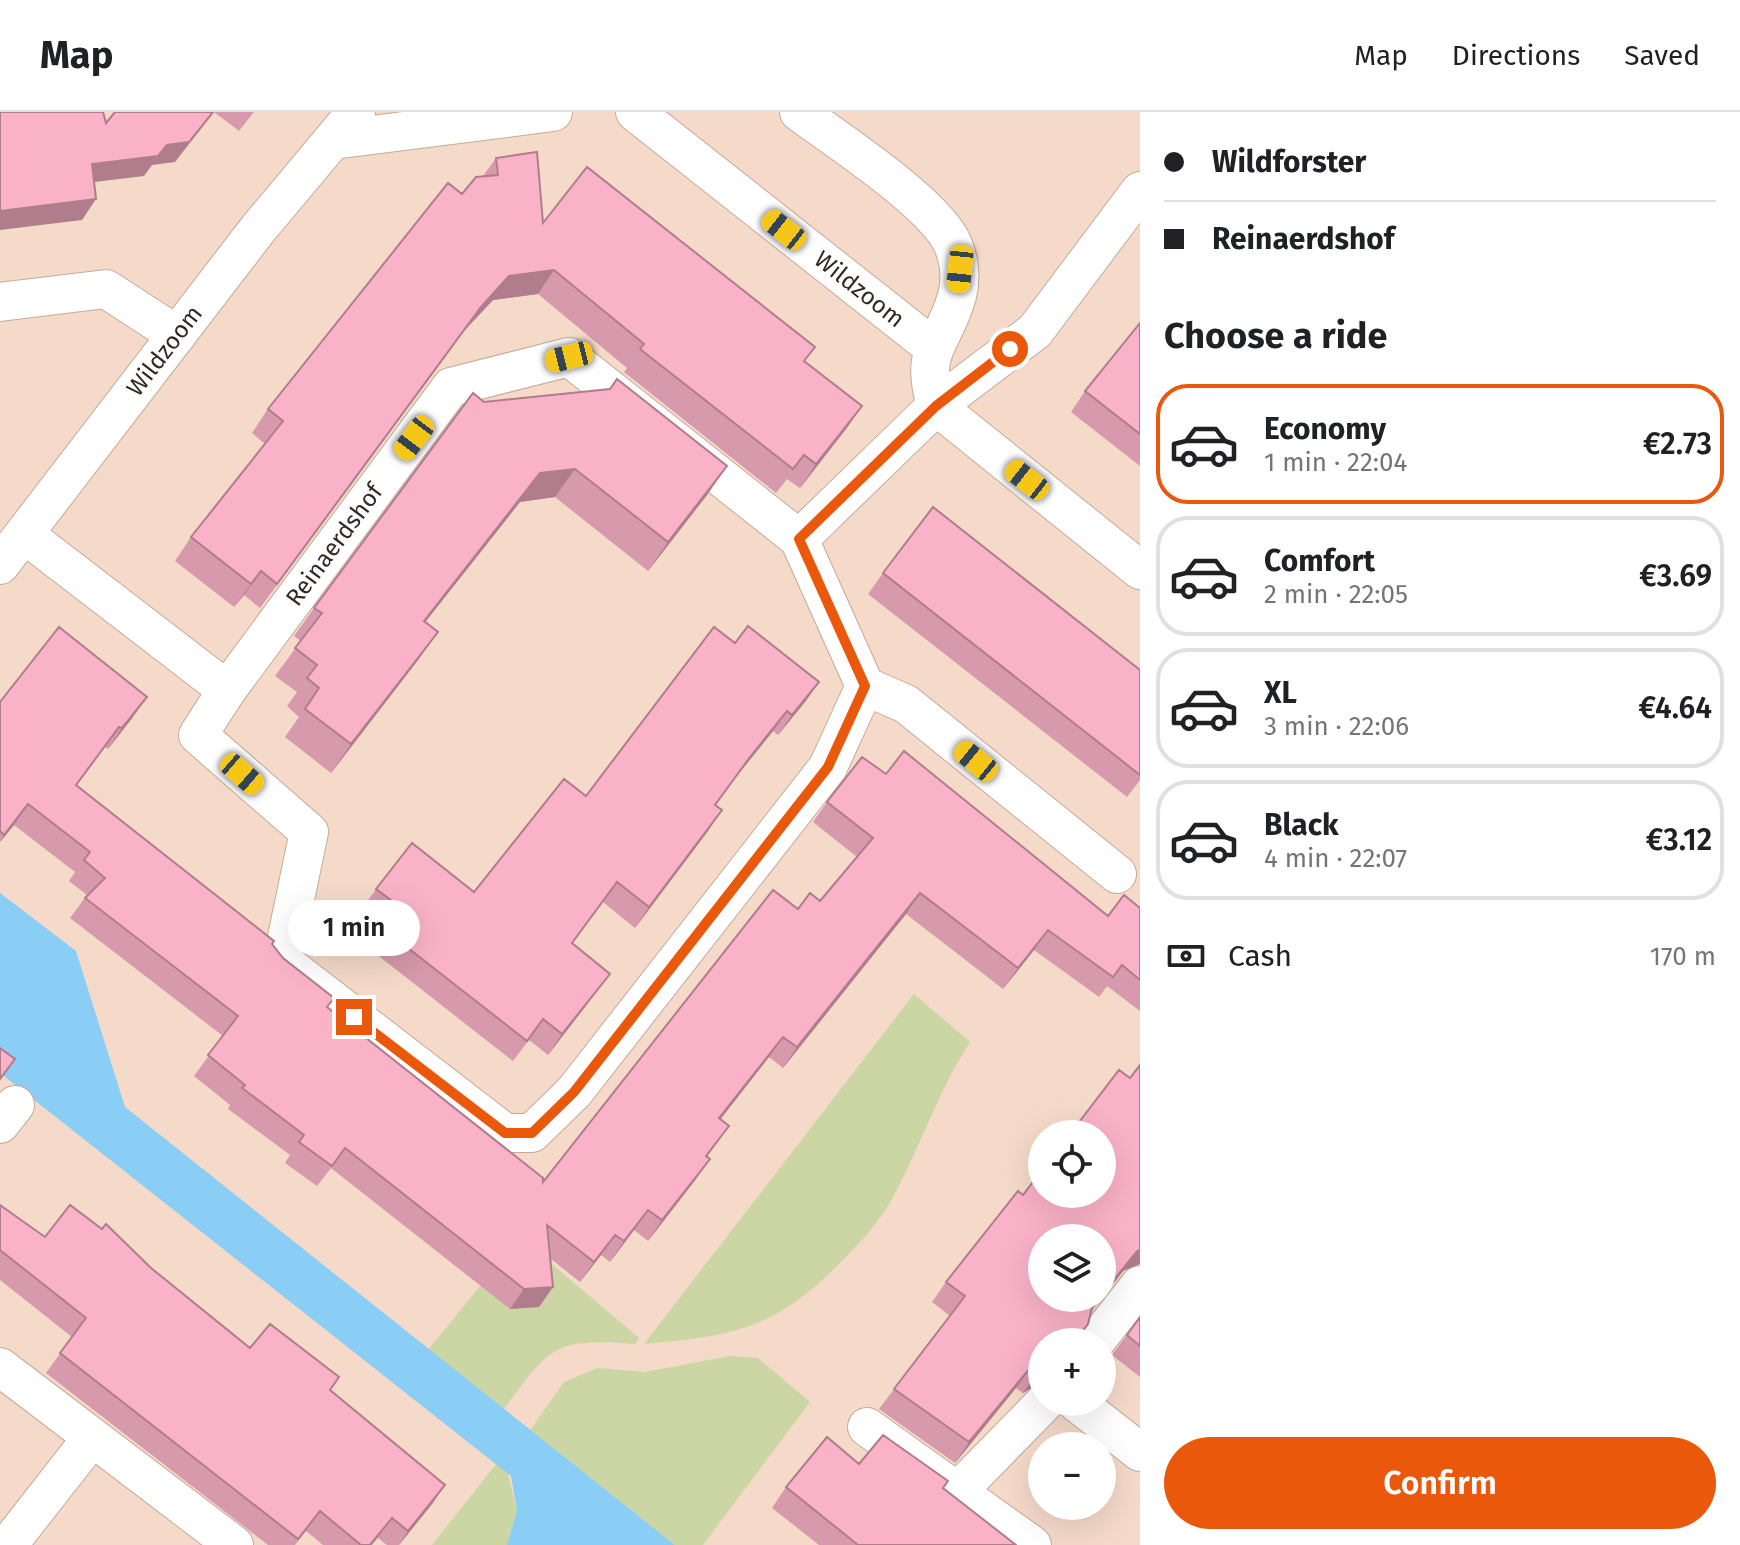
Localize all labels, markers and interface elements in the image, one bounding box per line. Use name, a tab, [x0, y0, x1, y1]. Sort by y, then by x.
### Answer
text: Map	[40, 32, 113, 78]
text: Map	[1354, 39, 1408, 72]
text: Directions	[1452, 39, 1580, 72]
text: Saved	[1624, 39, 1700, 72]
text: Wildforster	[1212, 144, 1366, 180]
car	[758, 206, 810, 254]
text: Reinaerdshof	[1212, 221, 1395, 257]
car	[946, 244, 974, 294]
street label: Wildzoom	[809, 245, 910, 333]
street label: Wildzoom	[121, 300, 208, 402]
text: Choose a ride	[1164, 314, 1387, 358]
route start	[992, 331, 1028, 367]
car	[543, 340, 595, 374]
icon: car	[1168, 408, 1240, 480]
text: Economy	[1264, 411, 1386, 447]
car	[390, 412, 438, 464]
text: €2.73	[1643, 426, 1712, 462]
text: 1 min · 22:04	[1264, 447, 1407, 478]
car	[1001, 456, 1053, 504]
street label: Reinaerdshof	[280, 477, 390, 611]
icon: car	[1168, 540, 1240, 612]
text: Comfort	[1264, 543, 1375, 579]
text: €3.69	[1639, 558, 1712, 594]
text: 2 min · 22:05	[1264, 579, 1408, 610]
icon: car	[1168, 672, 1240, 744]
text: XL	[1264, 675, 1297, 711]
text: €4.64	[1638, 690, 1712, 726]
text: 3 min · 22:06	[1264, 711, 1409, 742]
car	[950, 737, 1002, 785]
car	[216, 749, 268, 799]
icon: car	[1168, 804, 1240, 876]
text: Black	[1264, 807, 1339, 843]
text: €3.12	[1646, 822, 1712, 858]
text: 4 min · 22:07	[1264, 843, 1407, 874]
callout: 1 min	[288, 901, 420, 957]
text: 1 min	[323, 912, 385, 943]
icon: cash	[1164, 934, 1208, 978]
text: Cash	[1228, 938, 1292, 974]
text: 170 m	[1650, 941, 1716, 972]
route end	[336, 999, 372, 1035]
map controls	[1028, 1120, 1116, 1520]
button: locate	[1028, 1120, 1116, 1208]
button: layers	[1028, 1224, 1116, 1312]
button: +	[1028, 1328, 1116, 1416]
button: −	[1028, 1432, 1116, 1520]
button: Confirm	[1164, 1437, 1716, 1529]

